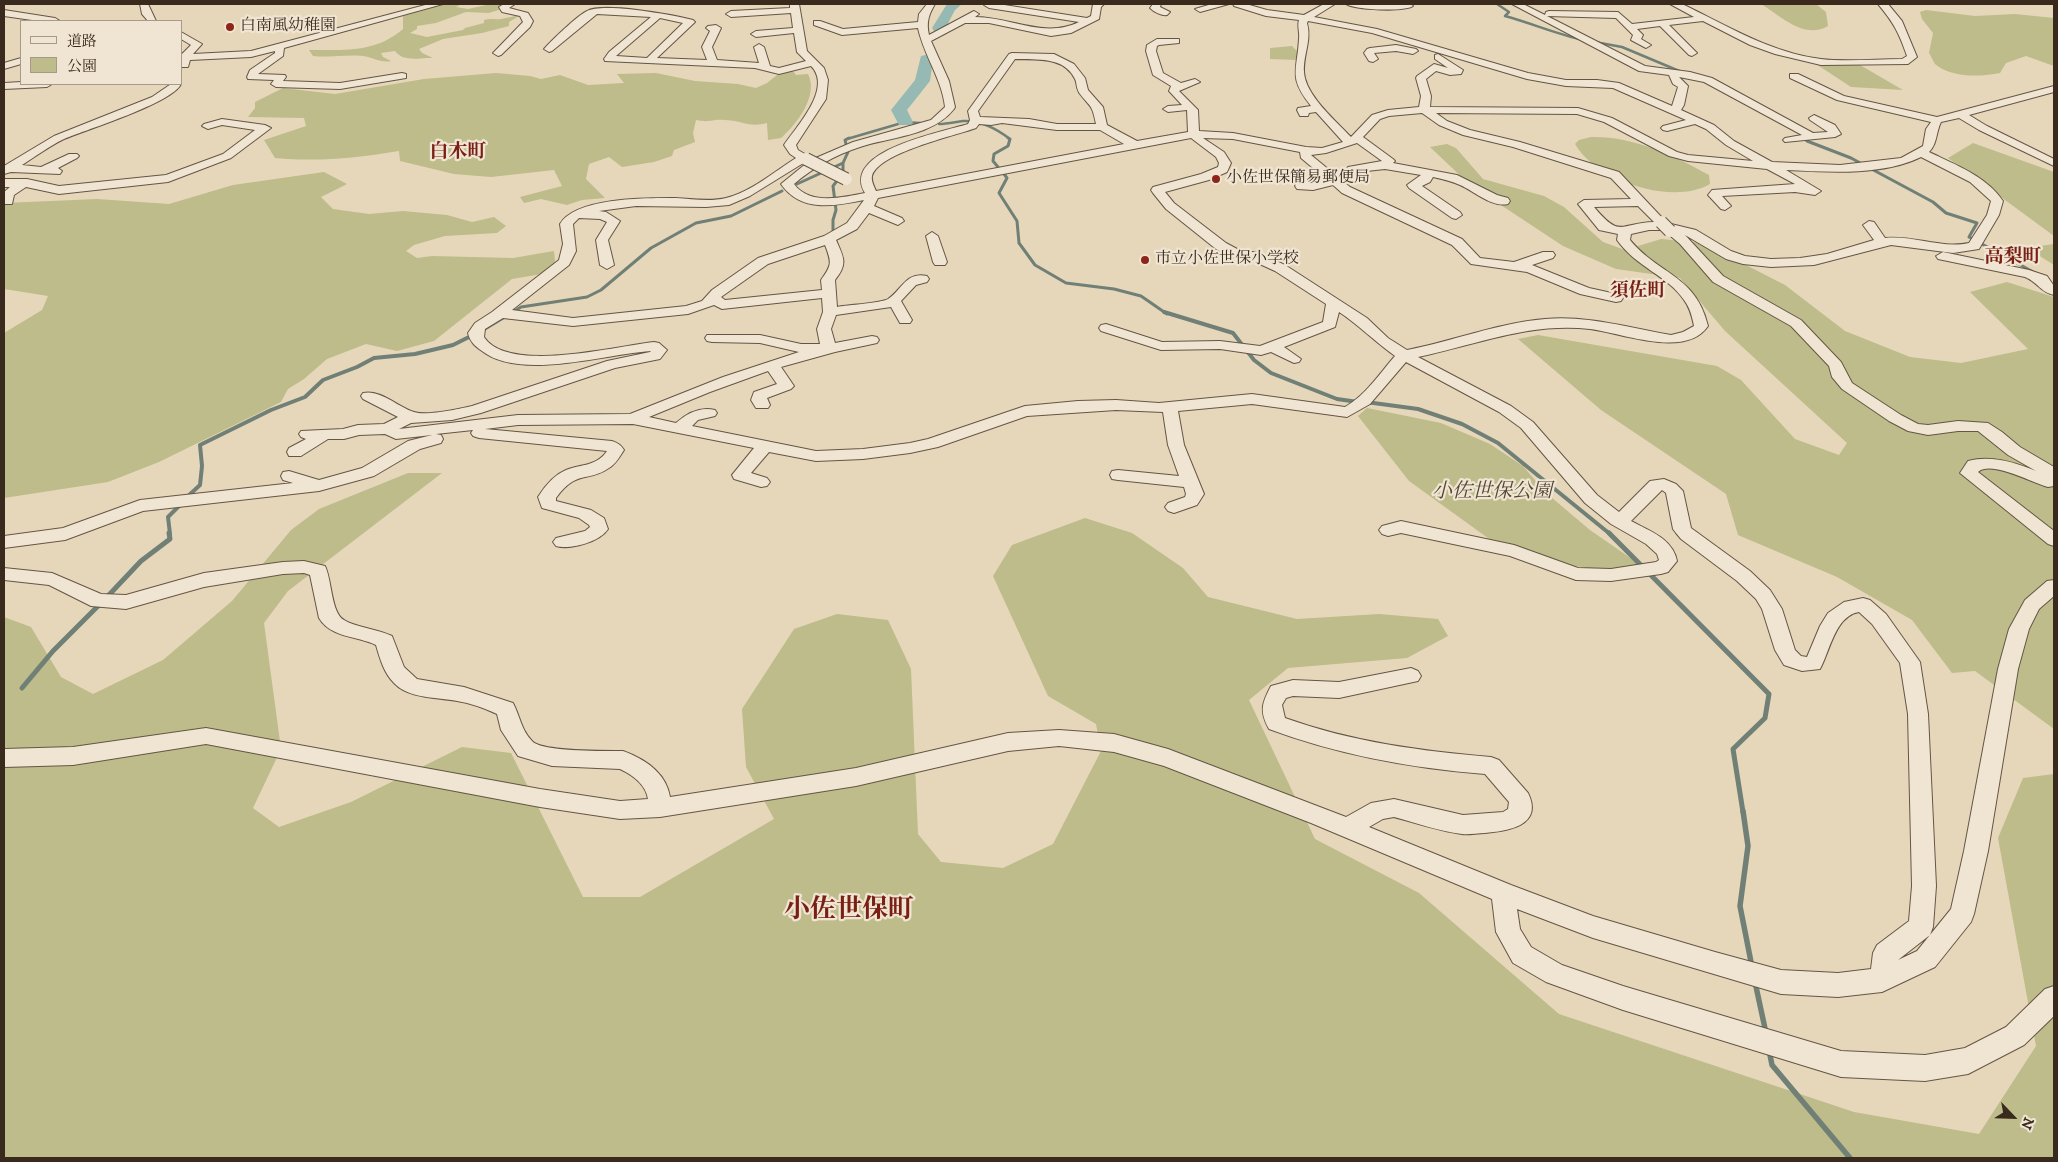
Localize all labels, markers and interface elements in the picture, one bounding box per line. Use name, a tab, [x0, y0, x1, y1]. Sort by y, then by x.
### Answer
place label: 白南風幼稚園	[240, 17, 336, 37]
legend	[20, 20, 182, 85]
marker: 白南風幼稚園	[224, 21, 236, 33]
text: 道路	[67, 32, 97, 51]
text: 公園	[67, 57, 97, 76]
district label: 白木町	[430, 142, 486, 164]
place label: 小佐世保簡易郵便局	[1226, 169, 1370, 189]
marker: 小佐世保簡易郵便局	[1210, 173, 1222, 185]
district label: 高梨町	[1985, 247, 2041, 269]
place label: 市立小佐世保小学校	[1155, 250, 1299, 270]
marker: 市立小佐世保小学校	[1139, 254, 1151, 266]
district label: 須佐町	[1610, 281, 1666, 303]
park label: 小佐世保公園	[1432, 481, 1552, 505]
district label: 小佐世保町	[784, 896, 914, 928]
north arrow	[1988, 1092, 2038, 1142]
text: N	[2016, 1114, 2037, 1132]

